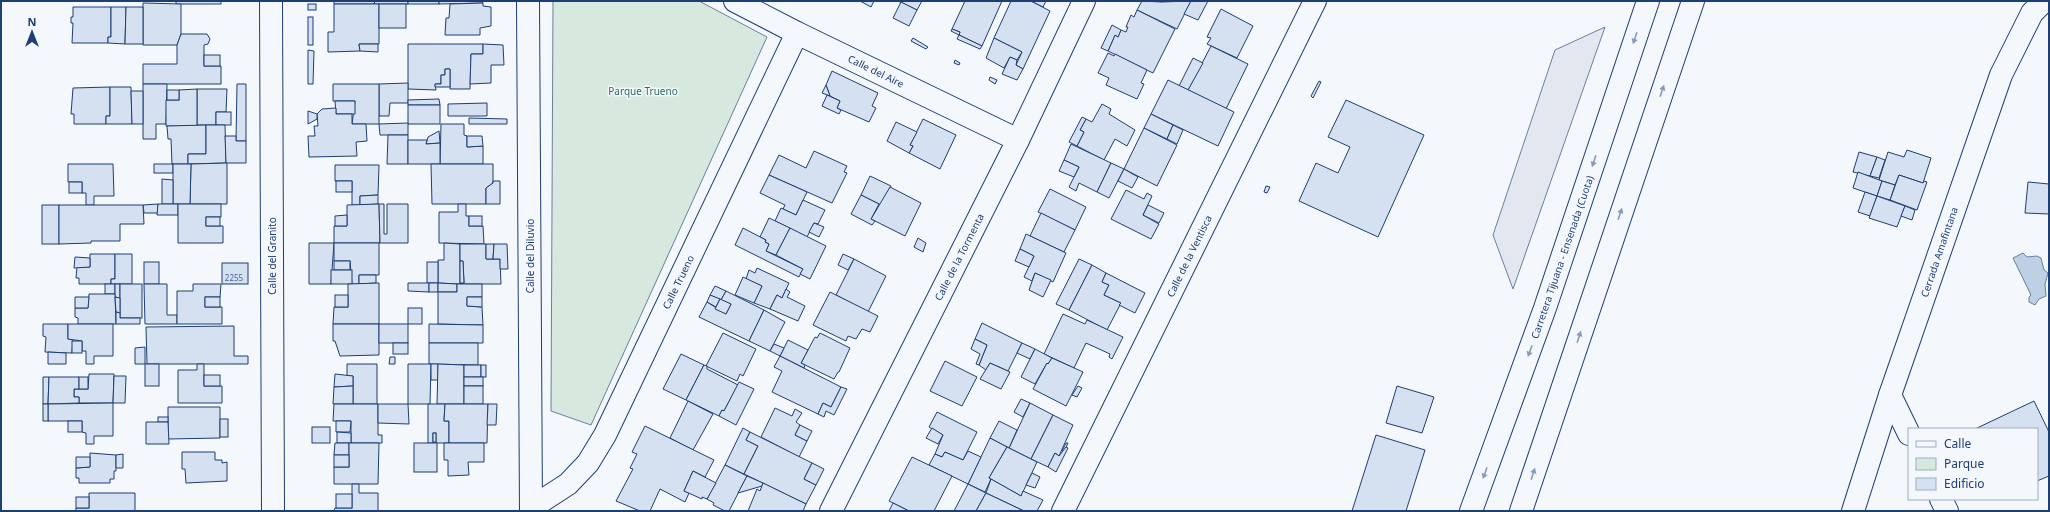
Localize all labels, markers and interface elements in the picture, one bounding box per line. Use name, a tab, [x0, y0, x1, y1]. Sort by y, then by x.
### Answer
north arrow	[12, 12, 52, 52]
text: N	[28, 14, 36, 29]
one-way arrow	[1632, 32, 1638, 44]
street label: Calle del Aire	[846, 51, 907, 91]
park label: Parque Trueno	[608, 84, 678, 98]
one-way arrow	[1659, 85, 1665, 97]
one-way arrow	[1591, 156, 1597, 168]
street label: Carretera Tijuana - Ensenada (Cuota)	[1527, 173, 1597, 341]
street label: Cerrada Amafintana	[1917, 205, 1961, 299]
one-way arrow	[1618, 208, 1624, 220]
street label: Calle de la Tormenta	[931, 211, 987, 303]
street label: Calle de la Ventisca	[1163, 213, 1215, 299]
street label: Calle del Granito	[265, 217, 279, 295]
street label: Calle del Diluvio	[523, 219, 537, 293]
street label: Calle Trueno	[659, 253, 697, 311]
house number: 2255	[225, 272, 244, 283]
one-way arrow	[1576, 331, 1582, 343]
one-way arrow	[1526, 345, 1532, 357]
legend	[1908, 428, 2038, 500]
text: Calle	[1944, 435, 1972, 452]
text: Parque	[1944, 455, 1985, 472]
one-way arrow	[1481, 467, 1487, 479]
one-way arrow	[1530, 468, 1536, 480]
text: Edificio	[1944, 475, 1985, 492]

